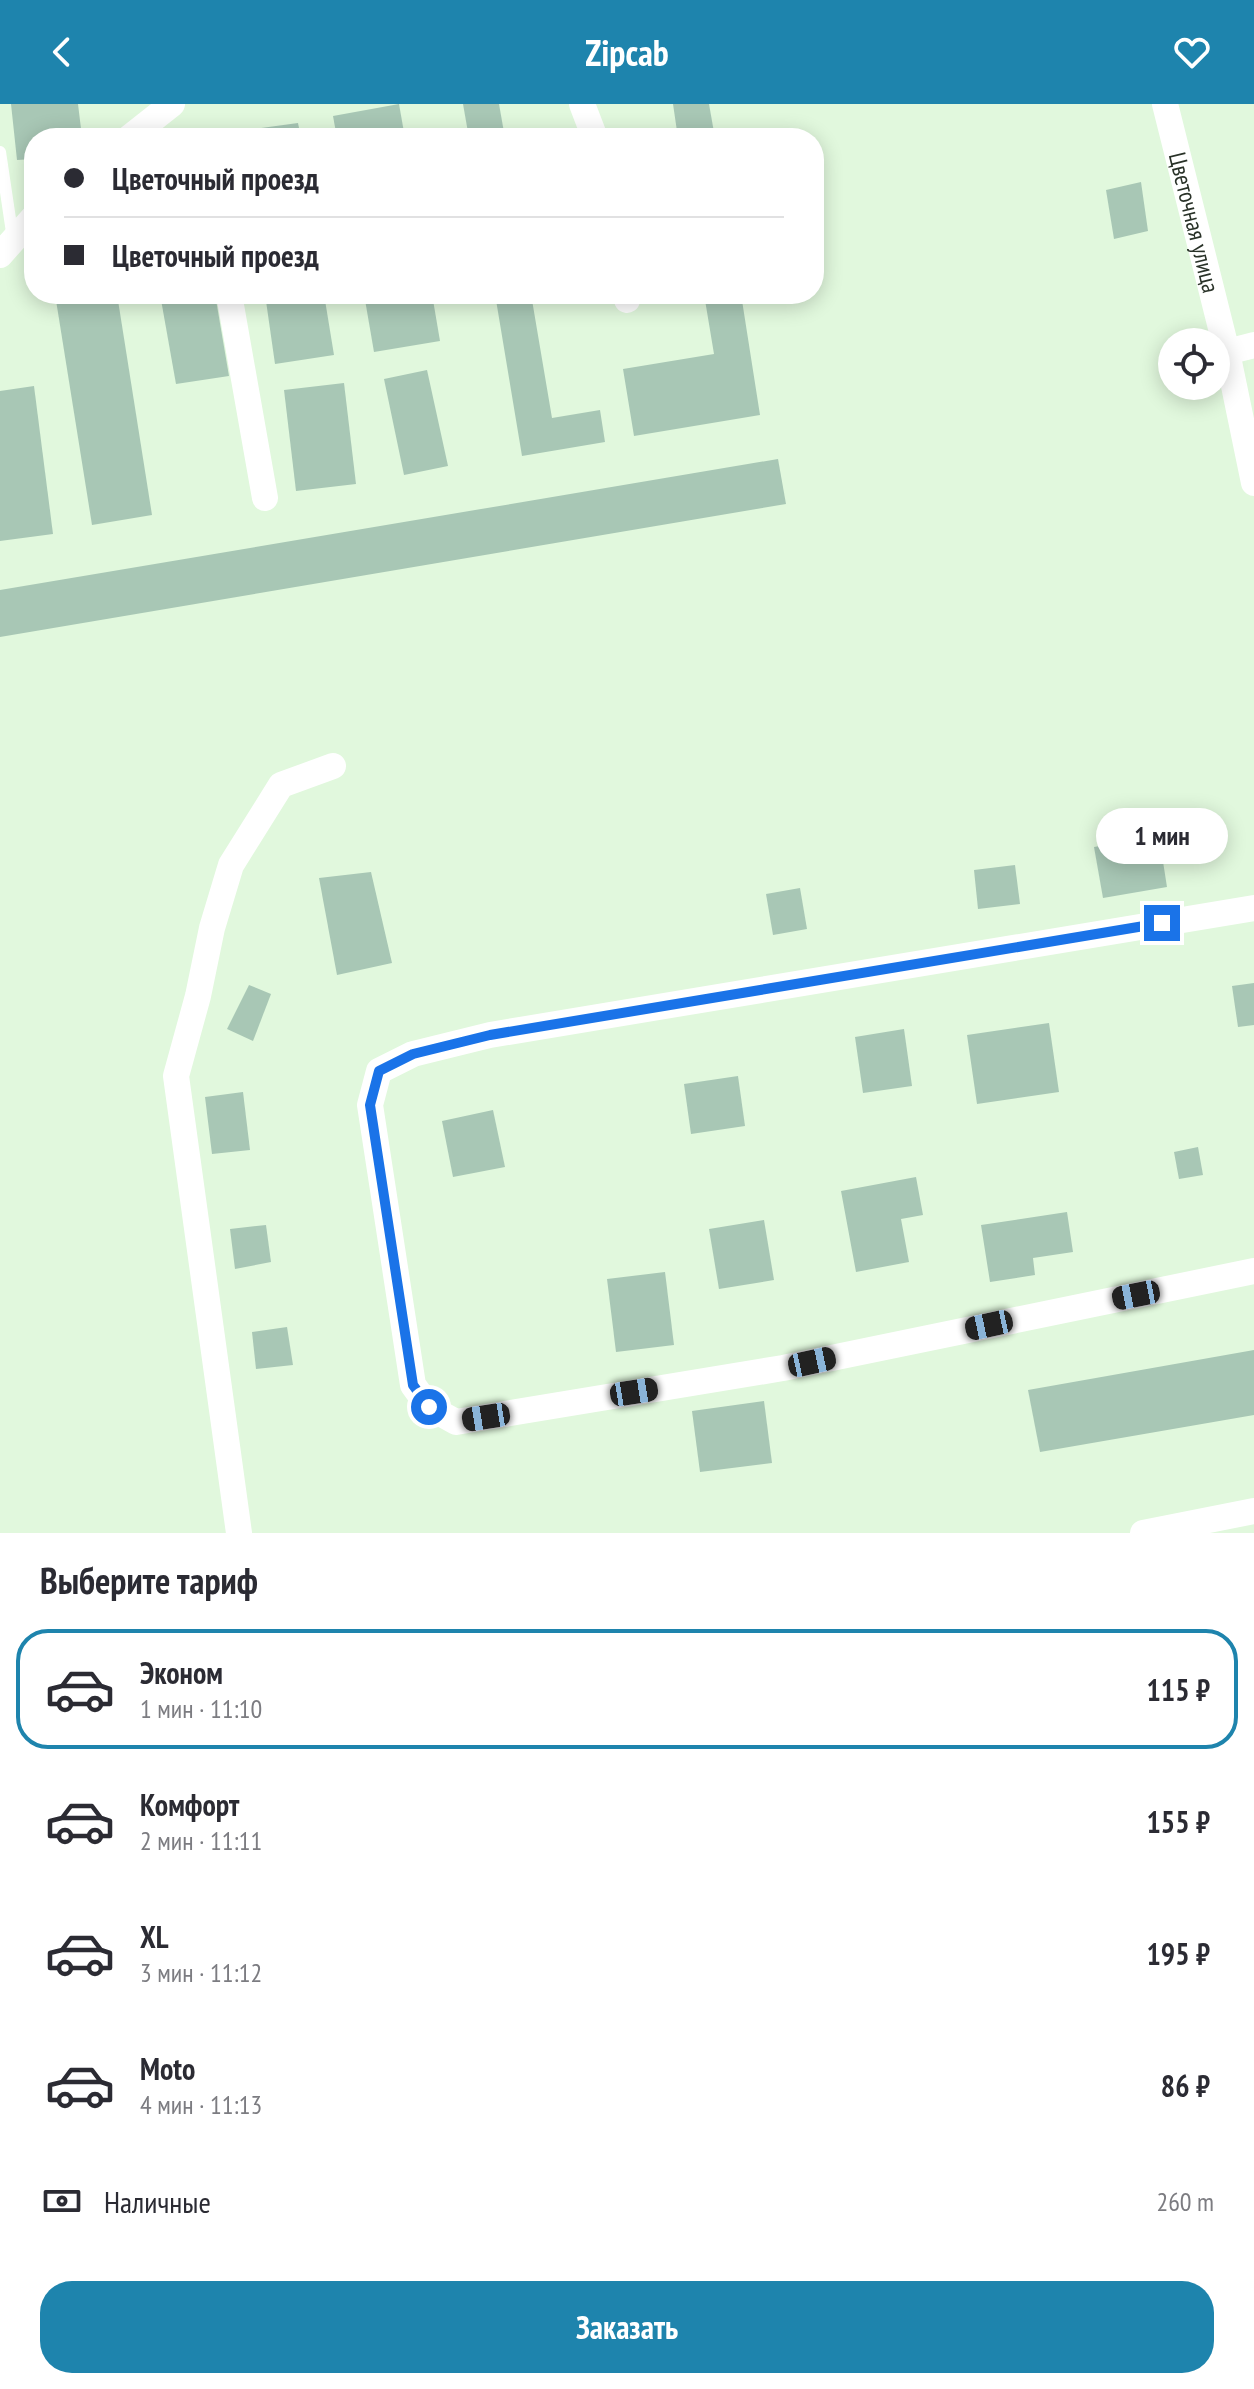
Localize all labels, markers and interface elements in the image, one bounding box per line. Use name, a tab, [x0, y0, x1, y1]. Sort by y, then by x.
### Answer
text: Zipcab	[585, 29, 669, 76]
icon: back	[40, 30, 84, 74]
icon: heart	[1170, 30, 1214, 74]
street label: Цветочная улица	[1162, 149, 1227, 296]
text: Цветочный проезд	[112, 159, 319, 198]
text: Цветочный проезд	[112, 236, 319, 275]
map controls	[1158, 328, 1230, 400]
button: locate	[1158, 328, 1230, 400]
callout: 1 мин	[1096, 807, 1228, 863]
text: 1 мин	[1134, 819, 1190, 852]
route end	[1144, 905, 1180, 941]
car	[1110, 1279, 1162, 1311]
car	[963, 1308, 1015, 1342]
car	[786, 1345, 838, 1379]
car	[608, 1376, 660, 1408]
route start	[411, 1389, 447, 1425]
car	[460, 1401, 512, 1433]
text: Выберите тариф	[40, 1557, 258, 1604]
icon: car	[44, 1653, 116, 1725]
text: Эконом	[140, 1653, 223, 1692]
text: 115 ₽	[1146, 1670, 1210, 1709]
text: 1 мин · 11:10	[140, 1692, 262, 1725]
icon: car	[44, 1785, 116, 1857]
text: Комфорт	[140, 1785, 239, 1824]
text: 155 ₽	[1146, 1802, 1210, 1841]
text: 2 мин · 11:11	[140, 1824, 262, 1857]
icon: car	[44, 1917, 116, 1989]
text: XL	[140, 1917, 169, 1956]
text: 195 ₽	[1146, 1934, 1210, 1973]
text: 3 мин · 11:12	[140, 1956, 262, 1989]
icon: car	[44, 2049, 116, 2121]
text: Moto	[140, 2049, 195, 2088]
text: 86 ₽	[1161, 2066, 1210, 2105]
text: 4 мин · 11:13	[140, 2088, 262, 2121]
icon: cash	[40, 2179, 84, 2223]
text: Наличные	[104, 2182, 211, 2221]
text: 260 m	[1156, 2185, 1214, 2218]
button: Заказать	[40, 2281, 1214, 2373]

